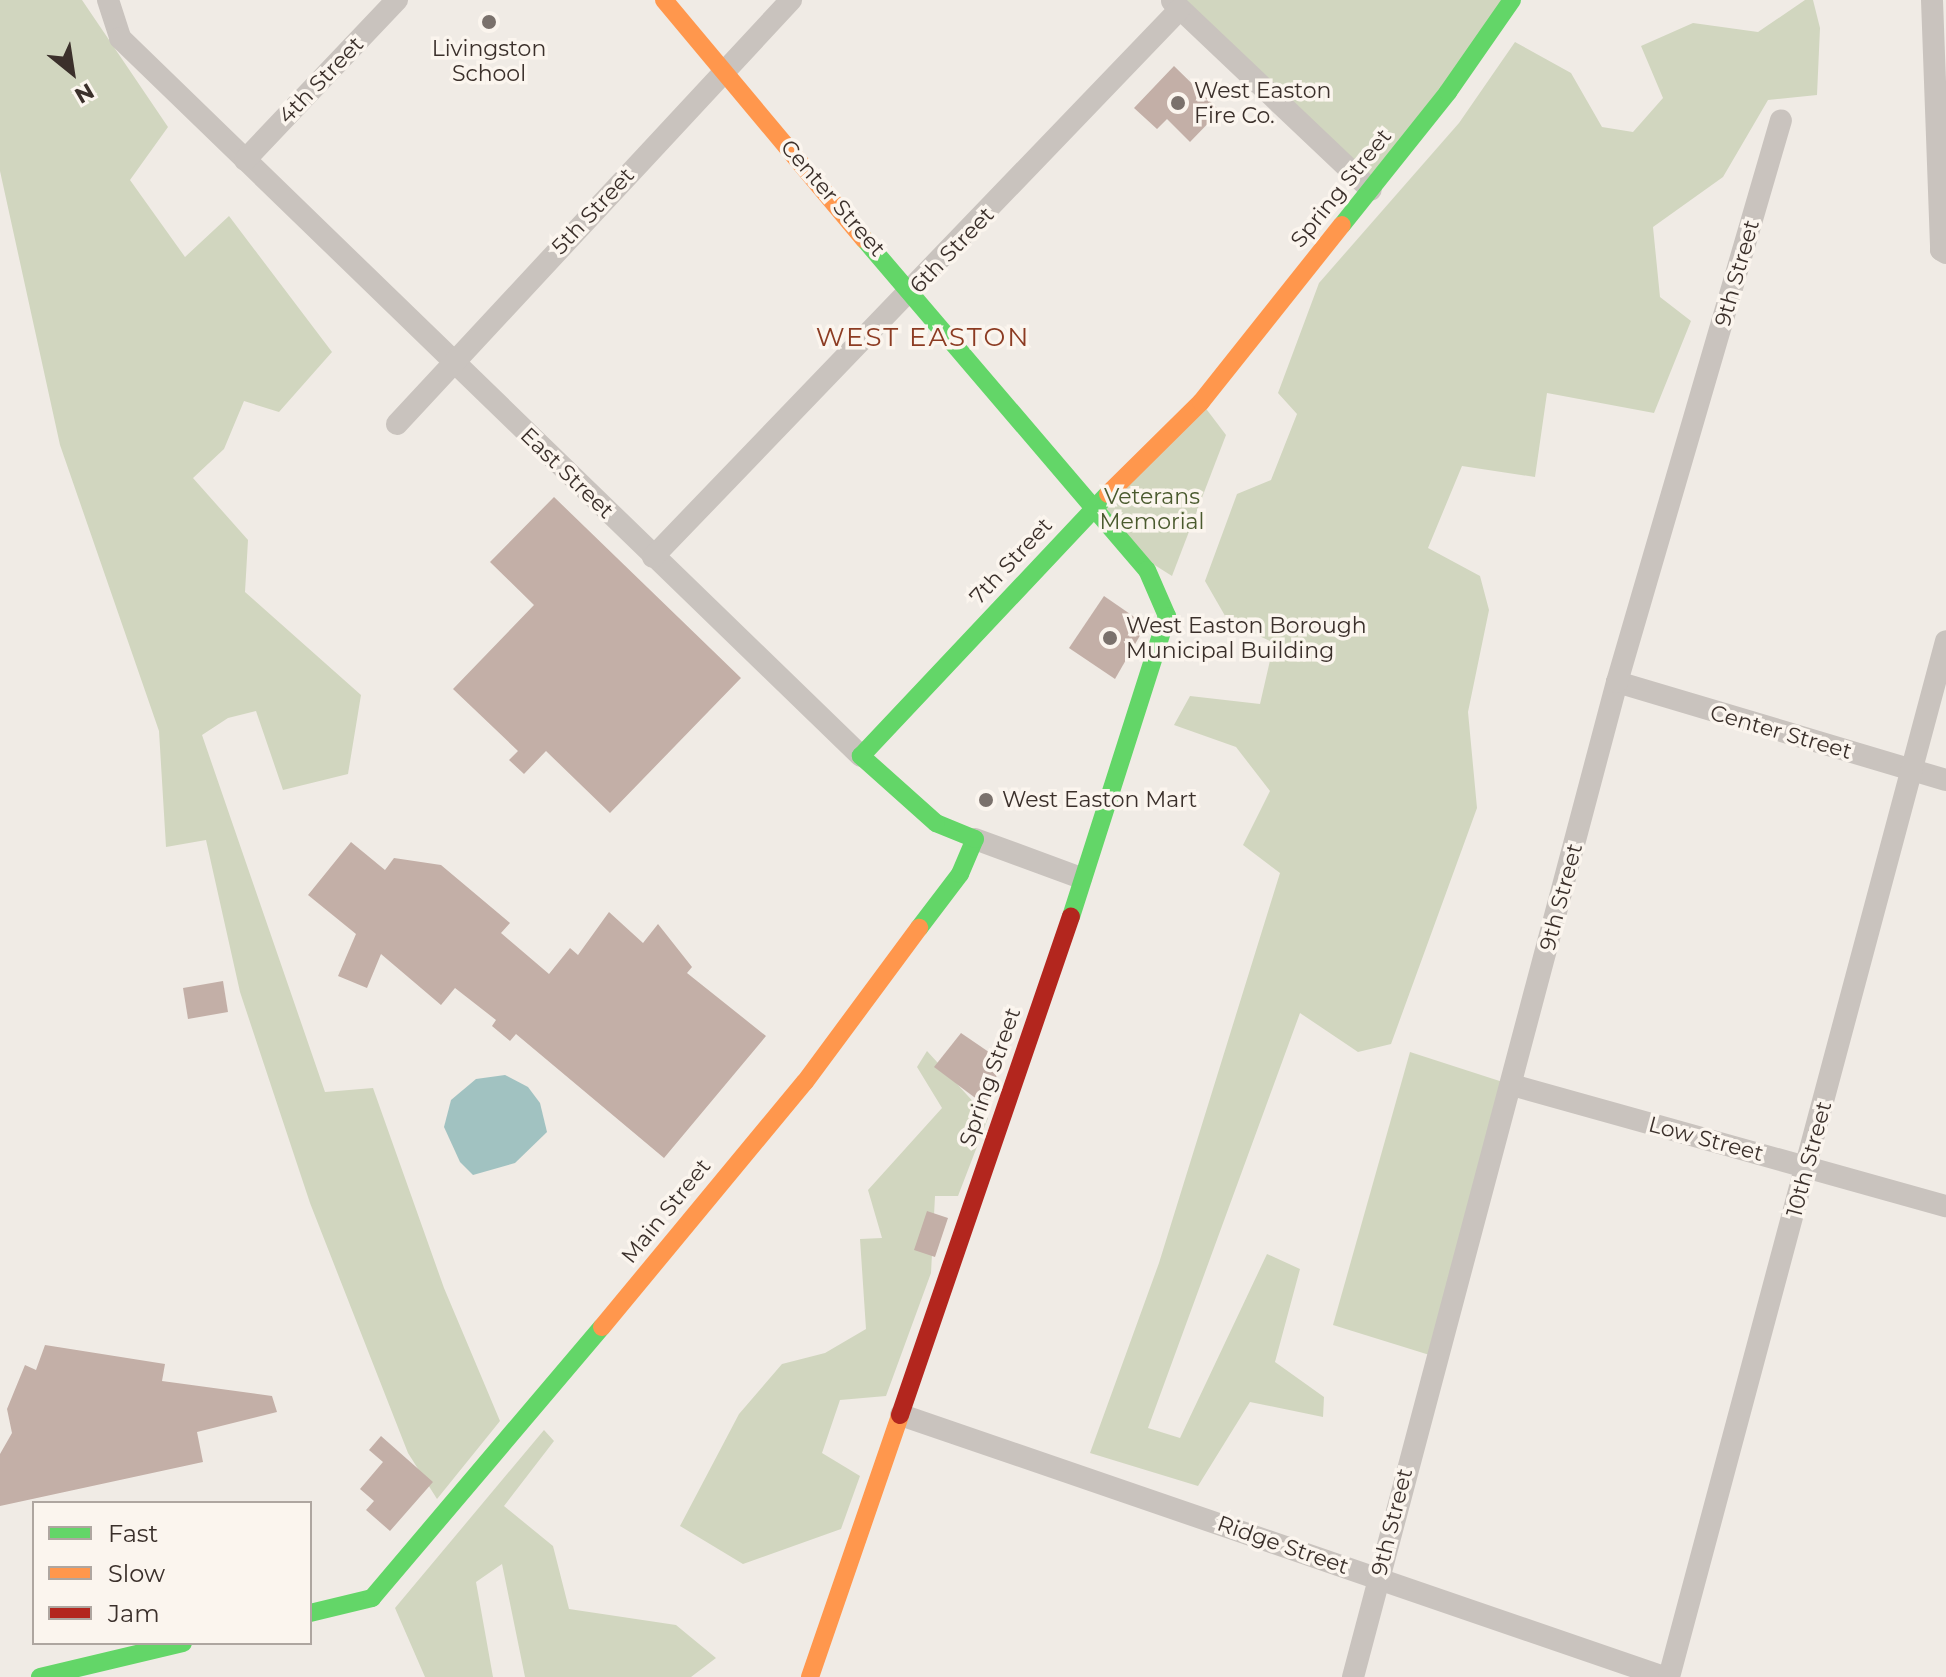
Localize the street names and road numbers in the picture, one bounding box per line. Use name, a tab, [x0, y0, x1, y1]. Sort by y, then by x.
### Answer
street label: 4th Street	[273, 31, 369, 129]
street label: Spring Street	[1285, 123, 1397, 253]
street label: Center Street	[775, 134, 891, 262]
street label: 5th Street	[546, 162, 640, 260]
street label: 6th Street	[904, 201, 1000, 299]
street label: 9th Street	[1709, 217, 1765, 329]
street label: East Street	[515, 422, 619, 524]
street label: 7th Street	[964, 512, 1058, 610]
street label: Center Street	[1707, 699, 1855, 765]
street label: 9th Street	[1534, 841, 1588, 953]
street label: Spring Street	[954, 1004, 1026, 1150]
street label: 10th Street	[1781, 1098, 1837, 1220]
street label: Low Street	[1646, 1111, 1766, 1167]
street label: Main Street	[616, 1153, 716, 1269]
street label: 9th Street	[1366, 1466, 1418, 1578]
street label: Ridge Street	[1214, 1510, 1352, 1580]

